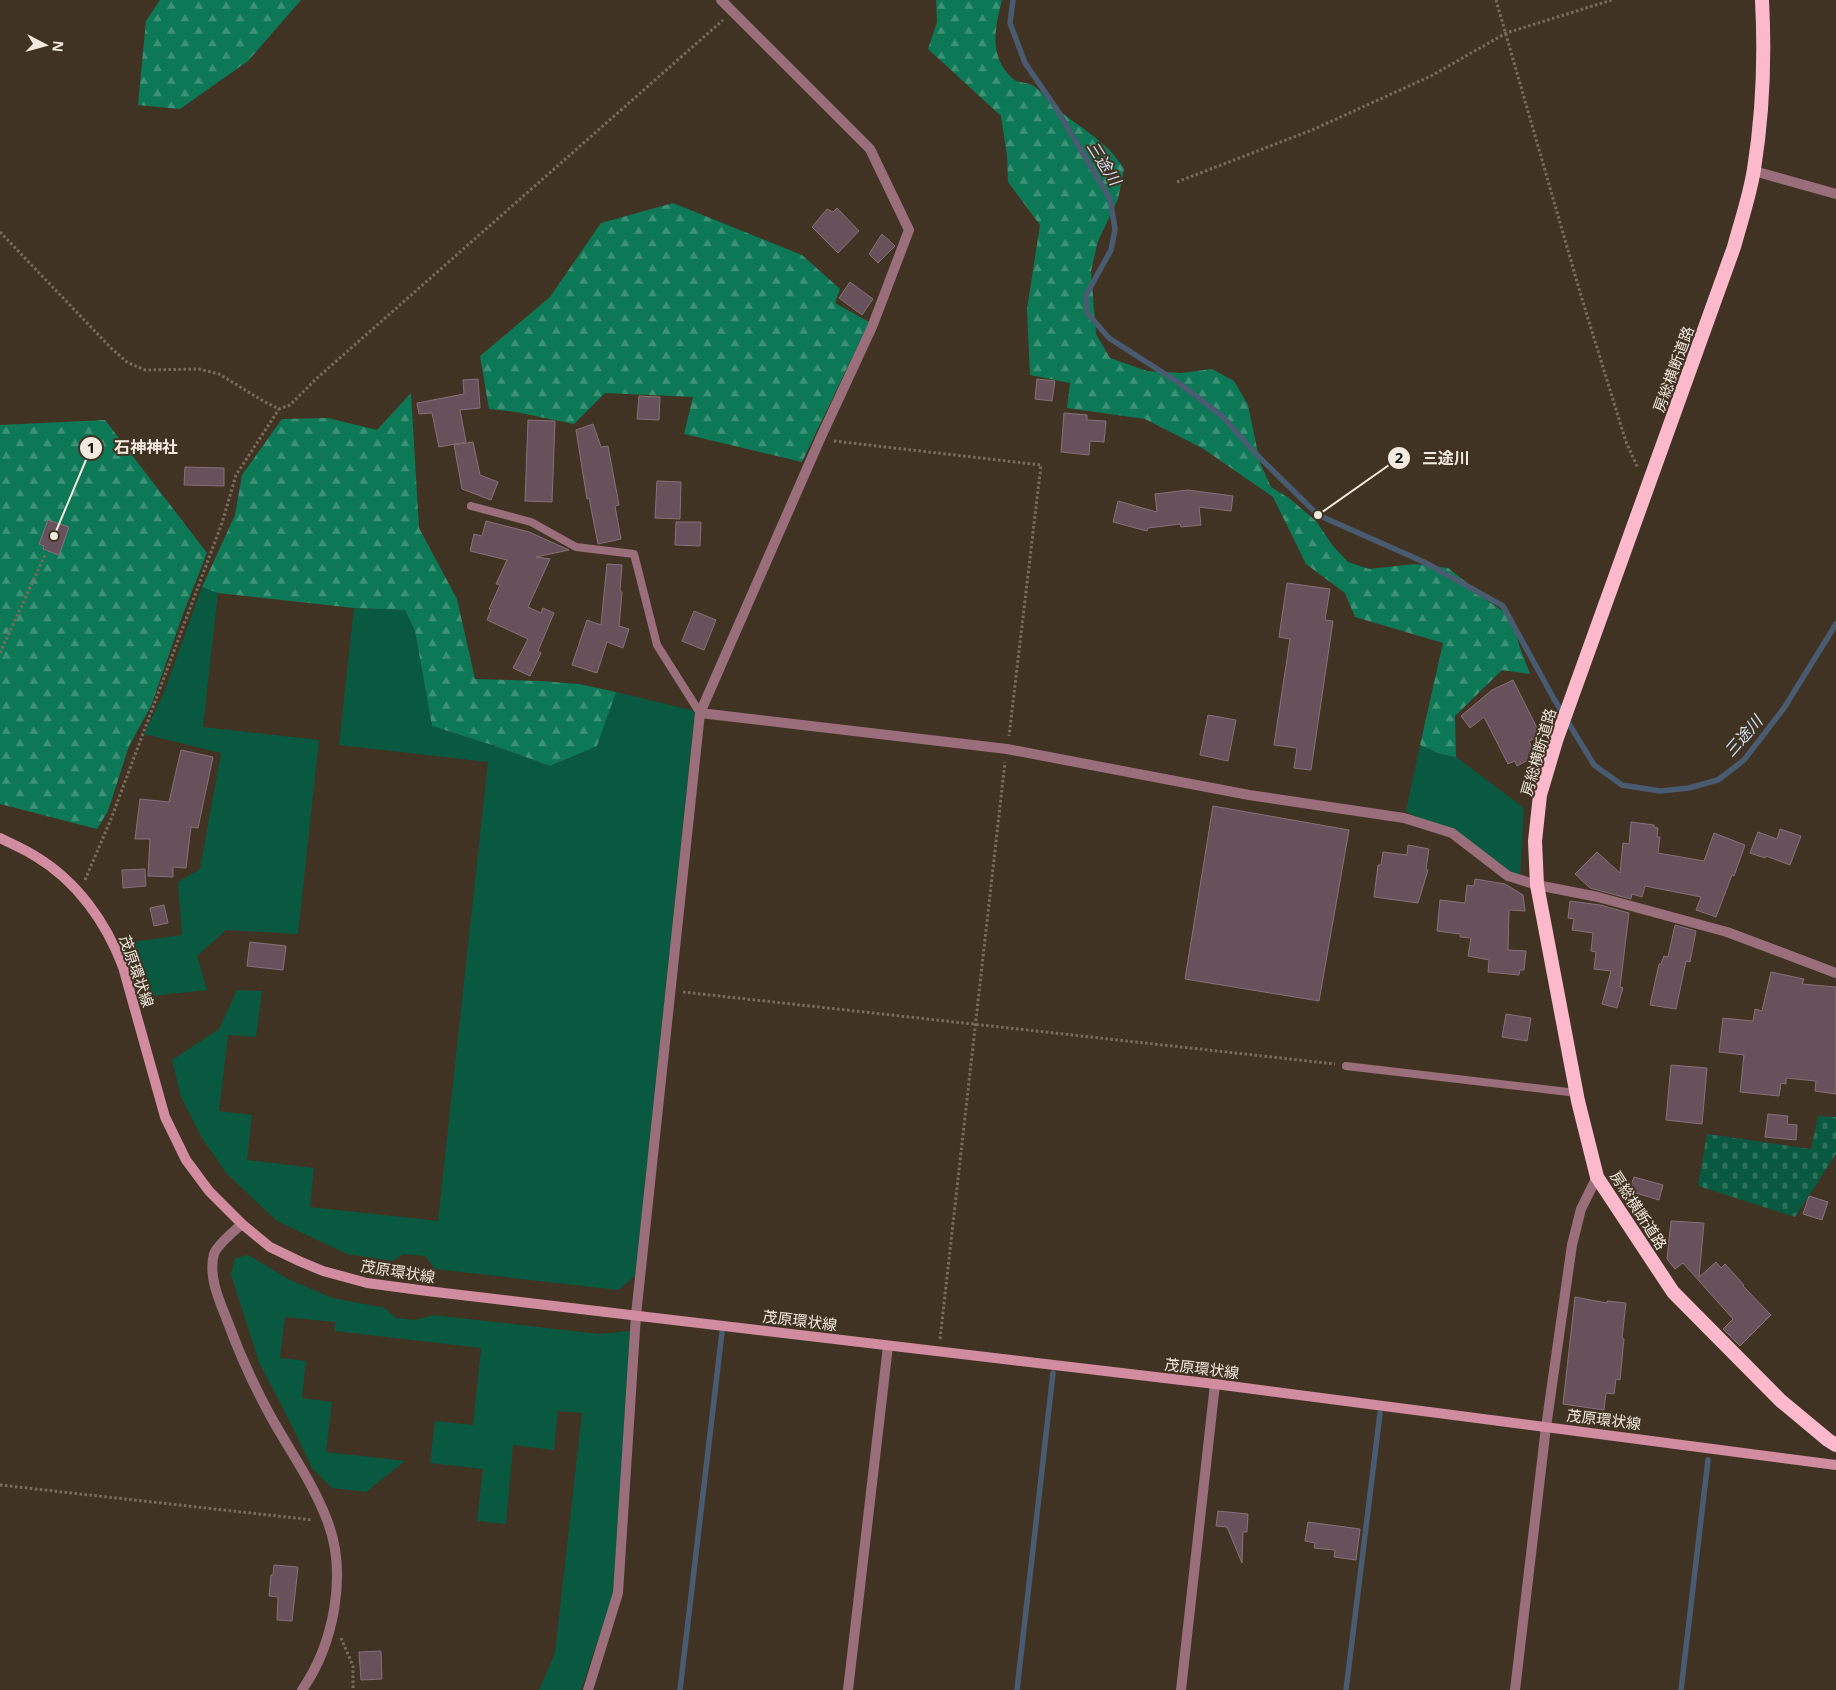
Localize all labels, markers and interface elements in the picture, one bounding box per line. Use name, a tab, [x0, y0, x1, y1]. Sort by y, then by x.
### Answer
north arrow	[20, 20, 70, 70]
text: N	[48, 40, 68, 53]
water label: 三途川	[1082, 137, 1127, 191]
street label: 房総横断道路	[1648, 323, 1698, 415]
callout: 石神神社	[79, 432, 188, 463]
text: 石神神社	[114, 436, 178, 458]
text: 1	[87, 437, 95, 457]
callout: 三途川	[1387, 443, 1480, 474]
text: 2	[1395, 447, 1404, 467]
text: 三途川	[1422, 447, 1470, 469]
street label: 房総横断道路	[1516, 706, 1560, 798]
water label: 三途川	[1719, 709, 1768, 761]
street label: 茂原環状線	[115, 932, 159, 1010]
street label: 房総横断道路	[1606, 1167, 1672, 1253]
street label: 茂原環状線	[359, 1255, 437, 1287]
street label: 茂原環状線	[762, 1306, 838, 1334]
street label: 茂原環状線	[1164, 1354, 1240, 1382]
street label: 茂原環状線	[1566, 1405, 1642, 1433]

